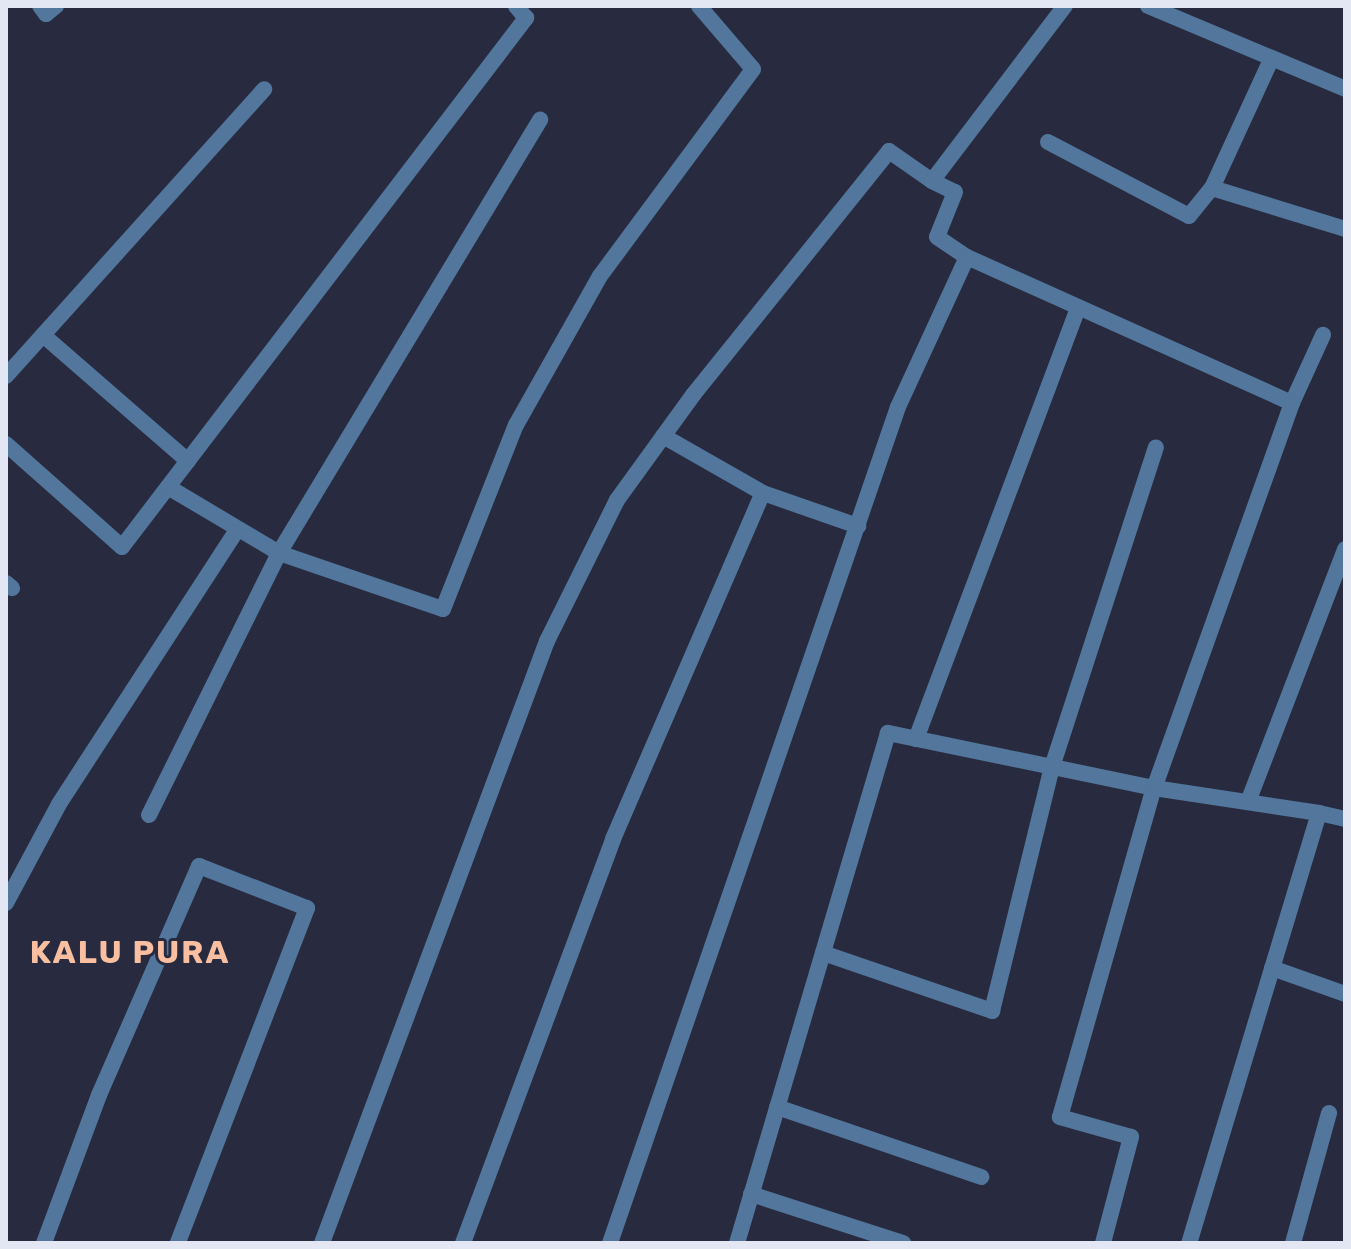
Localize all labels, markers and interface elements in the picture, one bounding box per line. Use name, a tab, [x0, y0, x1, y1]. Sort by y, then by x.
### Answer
district label: KALU PURA	[30, 933, 230, 971]

